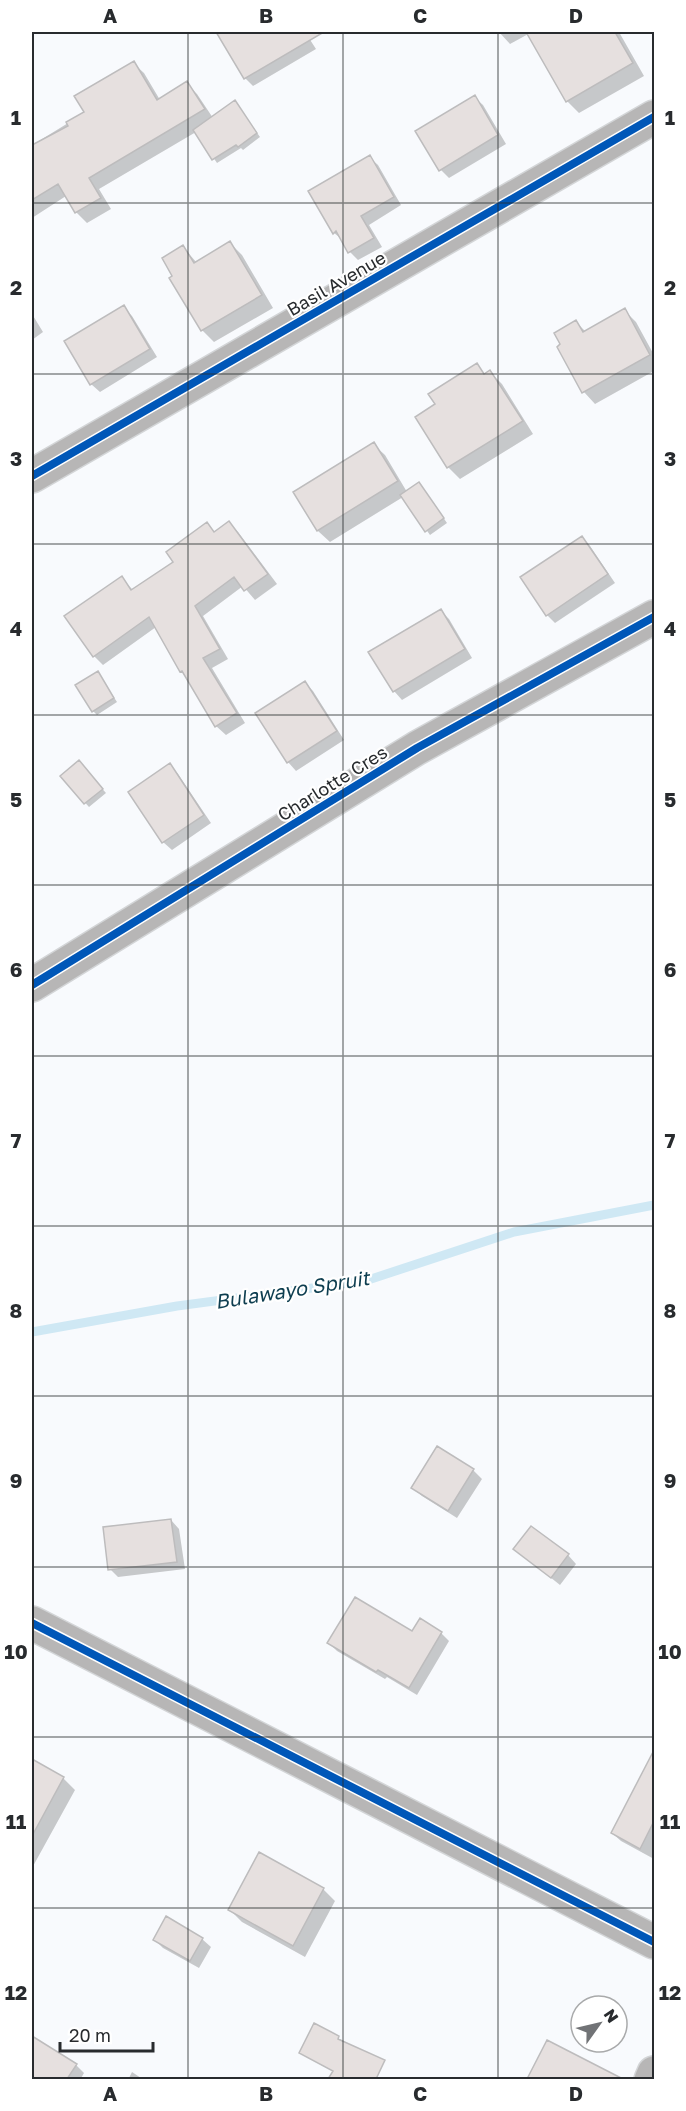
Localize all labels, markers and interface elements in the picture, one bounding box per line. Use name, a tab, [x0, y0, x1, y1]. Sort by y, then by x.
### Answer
text: A	[103, 3, 117, 27]
text: B	[259, 3, 273, 27]
text: C	[413, 3, 427, 27]
text: D	[569, 3, 583, 27]
text: 1	[11, 105, 21, 129]
text: 1	[665, 105, 675, 129]
street label: Basil Avenue	[283, 246, 389, 320]
text: 2	[10, 275, 22, 299]
text: 2	[664, 275, 676, 299]
text: 3	[10, 446, 22, 470]
text: 3	[664, 446, 676, 470]
text: 4	[10, 616, 22, 640]
text: 4	[664, 616, 676, 640]
street label: Charlotte Cres	[273, 741, 391, 825]
text: 5	[10, 787, 22, 811]
text: 5	[664, 787, 676, 811]
text: 6	[10, 957, 22, 981]
text: 6	[664, 957, 676, 981]
text: 7	[11, 1128, 22, 1152]
text: 7	[665, 1128, 676, 1152]
water label: Bulawayo Spruit	[213, 1265, 373, 1314]
text: 8	[10, 1298, 22, 1322]
text: 8	[664, 1298, 676, 1322]
text: 9	[10, 1468, 22, 1492]
text: 9	[664, 1468, 676, 1492]
text: 10	[4, 1639, 28, 1663]
text: 10	[658, 1639, 682, 1663]
text: 11	[6, 1809, 26, 1833]
text: 11	[660, 1809, 680, 1833]
text: 12	[5, 1980, 27, 2004]
text: 12	[659, 1980, 681, 2004]
north arrow	[569, 1994, 629, 2054]
text: N	[600, 2005, 623, 2026]
scale bar	[60, 2015, 153, 2053]
text: 20 m	[69, 2024, 111, 2046]
text: A	[103, 2081, 117, 2105]
text: B	[259, 2081, 273, 2105]
text: C	[413, 2081, 427, 2105]
text: D	[569, 2081, 583, 2105]

